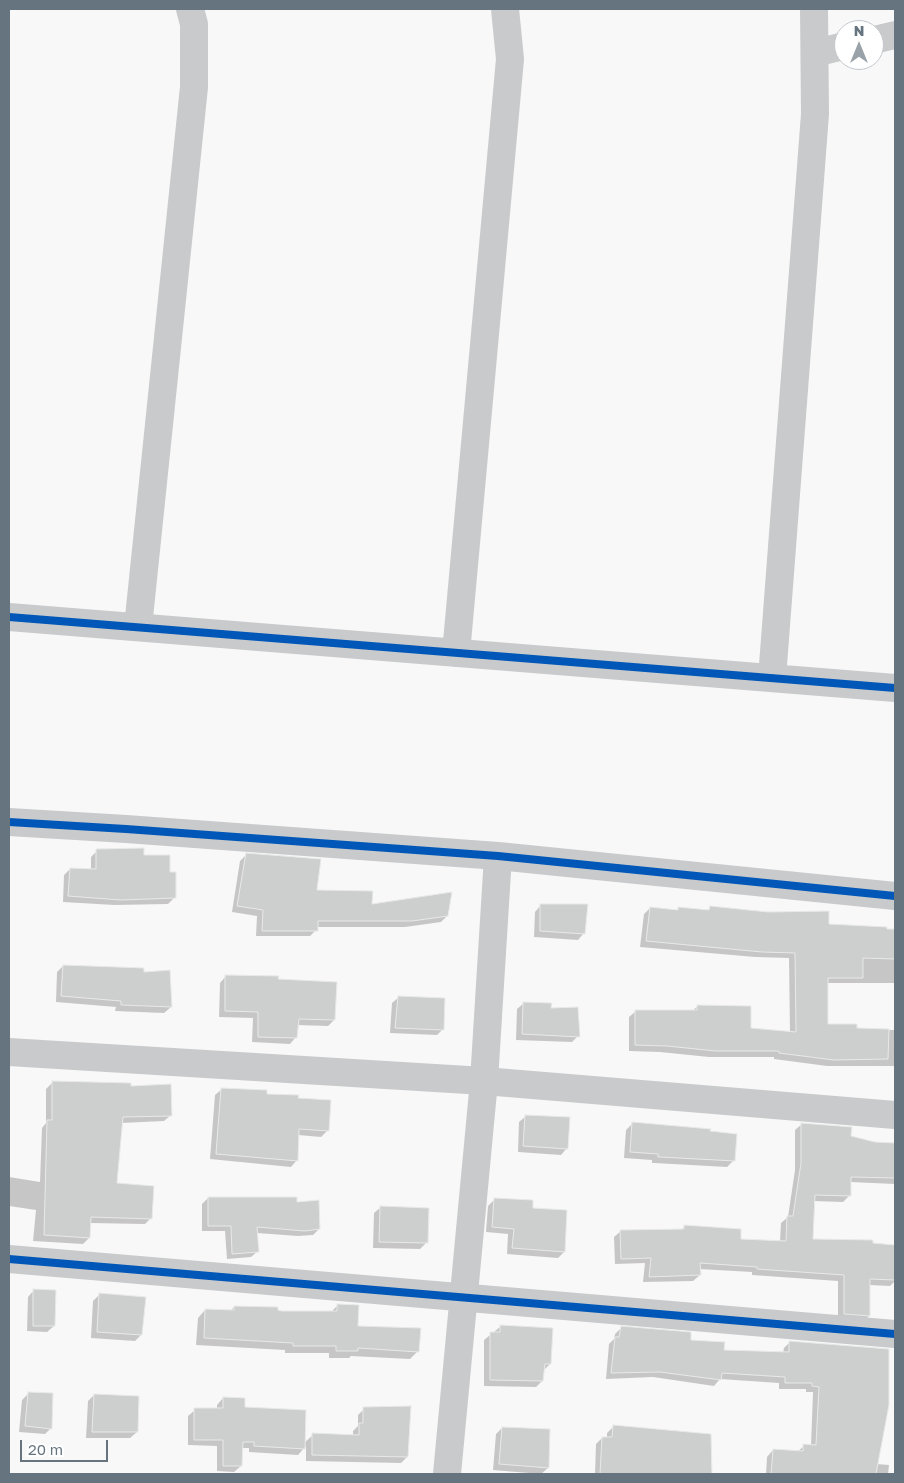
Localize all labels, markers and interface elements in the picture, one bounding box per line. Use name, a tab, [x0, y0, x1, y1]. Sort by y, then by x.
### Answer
north arrow	[834, 20, 884, 70]
text: N	[854, 22, 864, 39]
scale bar	[22, 1430, 110, 1462]
text: 20 m	[28, 1440, 63, 1458]

